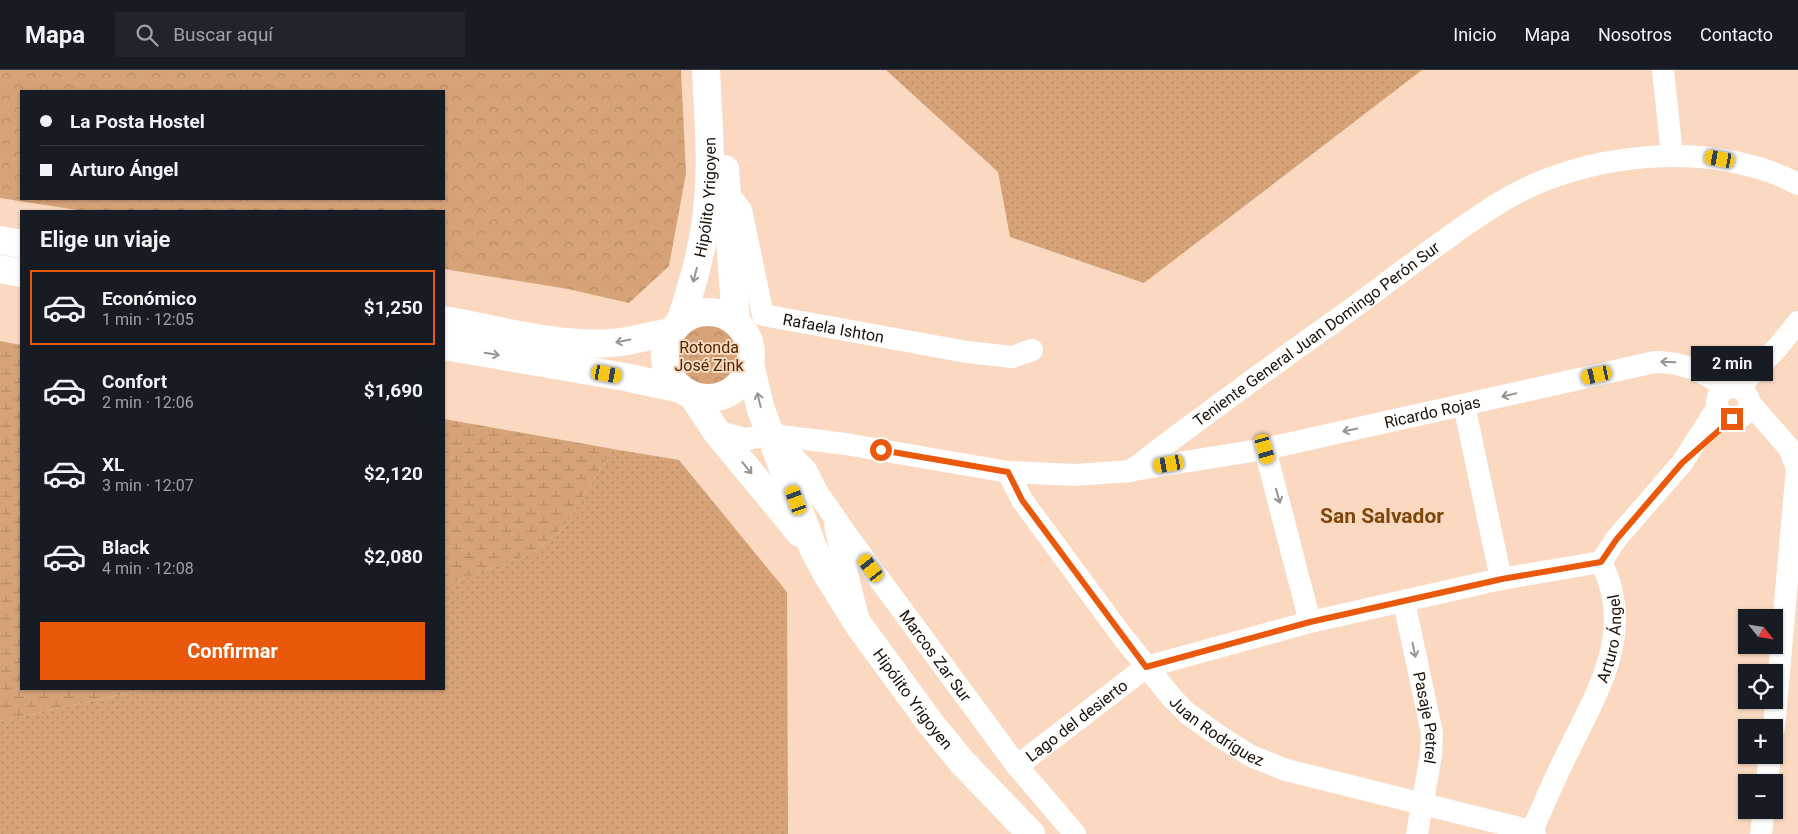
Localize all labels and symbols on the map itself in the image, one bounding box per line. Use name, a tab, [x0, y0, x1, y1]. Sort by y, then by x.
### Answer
street label: Hipólito Yrigoyen	[690, 137, 719, 259]
car	[1703, 149, 1736, 169]
street label: Teniente General Juan Domingo Perón Sur	[1189, 237, 1443, 430]
one-way arrow	[690, 266, 699, 282]
street label: Rafaela Ishton	[781, 309, 886, 346]
one-way arrow	[616, 337, 632, 346]
park label: Rotonda José Zink	[674, 338, 744, 375]
callout: 2 min	[1691, 346, 1773, 382]
one-way arrow	[483, 350, 499, 360]
one-way arrow	[1660, 358, 1676, 367]
car	[590, 364, 623, 384]
car	[1580, 364, 1613, 386]
one-way arrow	[1501, 391, 1517, 400]
one-way arrow	[754, 392, 763, 408]
street label: Ricardo Rojas	[1382, 392, 1482, 432]
route end	[1721, 408, 1743, 430]
one-way arrow	[1343, 426, 1359, 435]
car	[1253, 433, 1276, 465]
route start	[870, 439, 892, 461]
car	[1152, 454, 1185, 474]
one-way arrow	[742, 461, 753, 474]
car	[783, 483, 808, 517]
one-way arrow	[1274, 487, 1283, 503]
district label: San Salvador	[1320, 504, 1444, 528]
car	[855, 552, 886, 584]
street label: Arturo Ángel	[1592, 593, 1625, 685]
street label: Marcos Zar Sur	[896, 606, 976, 706]
north arrow	[1738, 609, 1782, 654]
one-way arrow	[1410, 641, 1419, 657]
street label: Hipólito Yrigoyen	[869, 645, 957, 753]
street label: Pasaje Petrel	[1410, 670, 1442, 765]
street label: Lago del desierto	[1022, 675, 1131, 765]
street label: Juan Rodríguez	[1166, 692, 1267, 770]

